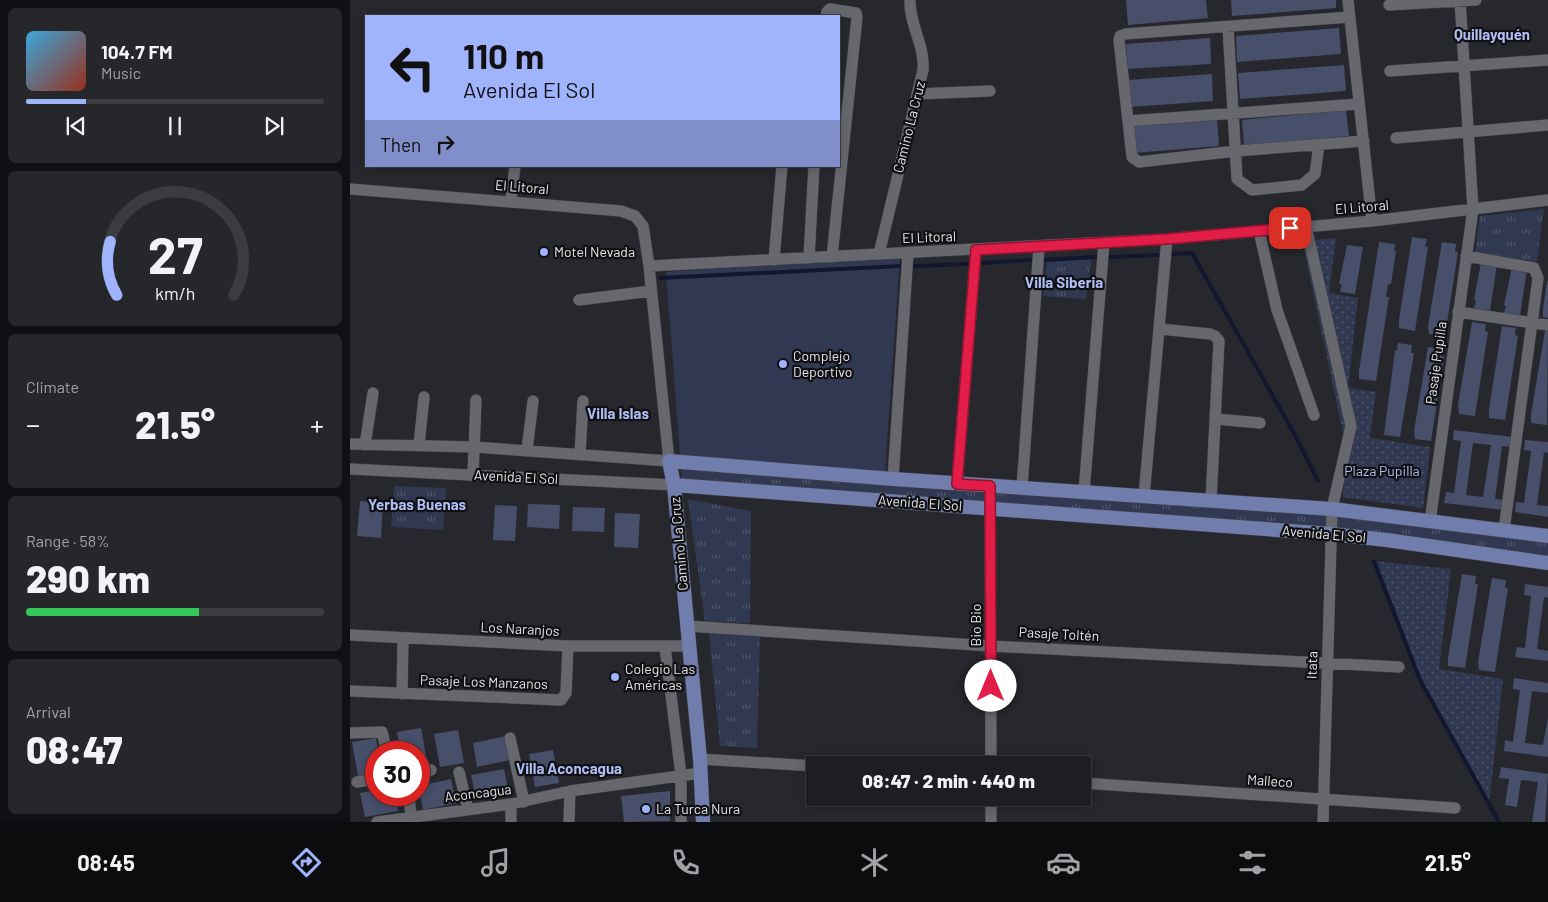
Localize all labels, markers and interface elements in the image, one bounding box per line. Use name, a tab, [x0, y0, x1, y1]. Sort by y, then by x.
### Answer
district label: Quillayquén	[1454, 25, 1530, 43]
text: 110 m	[463, 34, 544, 76]
icon: left	[380, 35, 445, 100]
text: 104.7 FM	[101, 40, 173, 63]
text: Music	[101, 63, 141, 82]
text: Avenida El Sol	[463, 76, 595, 102]
street label: Camino La Cruz	[889, 79, 928, 174]
icon: previous	[62, 112, 90, 140]
icon: pause	[161, 112, 189, 140]
icon: next	[260, 112, 288, 140]
icon: right	[431, 130, 459, 158]
text: Then	[380, 133, 421, 156]
street label: El Litoral	[494, 176, 550, 197]
street label: El Litoral	[1334, 196, 1390, 217]
pin	[1269, 207, 1311, 249]
icon: arrive	[1276, 214, 1304, 242]
text: 27	[148, 222, 203, 284]
street label: El Litoral	[902, 227, 956, 246]
place label: Motel Nevada	[554, 243, 635, 260]
marker: Motel Nevada	[538, 246, 550, 258]
district label: Villa Siberia	[1025, 273, 1103, 291]
text: km/h	[155, 282, 195, 304]
street label: Pasaje Pupilla	[1421, 320, 1450, 406]
place label: Complejo Deportivo	[793, 347, 852, 380]
marker: Complejo Deportivo	[777, 358, 789, 370]
text: Climate	[26, 377, 79, 396]
text: 21.5°	[135, 401, 215, 447]
district label: Villa Islas	[587, 404, 649, 422]
text: −	[26, 407, 40, 441]
text: +	[310, 407, 324, 441]
park label: Plaza Pupilla	[1344, 462, 1420, 479]
street label: Avenida El Sol	[474, 466, 559, 487]
street label: Avenida El Sol	[877, 491, 963, 514]
district label: Yerbas Buenas	[368, 495, 467, 513]
street label: Camino La Cruz	[666, 497, 691, 592]
street label: Avenida El Sol	[1281, 521, 1367, 546]
text: Range · 58%	[26, 531, 110, 550]
text: 290 km	[26, 555, 150, 601]
street label: Bio Bio	[967, 604, 984, 646]
street label: Los Naranjos	[480, 618, 560, 639]
street label: Pasaje Toltén	[1018, 623, 1100, 644]
street label: Itata	[1303, 651, 1320, 679]
position arrow	[964, 659, 1016, 711]
place label: Colegio Las Américas	[625, 660, 695, 693]
street label: Pasaje Los Manzanos	[420, 671, 549, 692]
marker: Colegio Las Américas	[609, 671, 621, 683]
text: Arrival	[26, 702, 71, 721]
text: 08:47	[26, 726, 122, 772]
speed limit sign: 30	[365, 741, 430, 806]
district label: Villa Aconcagua	[516, 759, 622, 777]
text: 08:47 · 2 min · 440 m	[862, 769, 1035, 792]
street label: Malleco	[1247, 770, 1294, 791]
street label: Aconcagua	[444, 780, 512, 805]
place label: La Turca Nura	[656, 800, 740, 817]
marker: La Turca Nura	[640, 803, 652, 815]
icon: directions	[289, 845, 324, 880]
icon: music	[478, 845, 513, 880]
icon: phone	[668, 845, 703, 880]
icon: climate	[857, 845, 892, 880]
icon: car	[1046, 845, 1081, 880]
icon: filters	[1235, 845, 1270, 880]
text: 08:45	[77, 849, 135, 875]
text: 21.5°	[1425, 849, 1471, 875]

